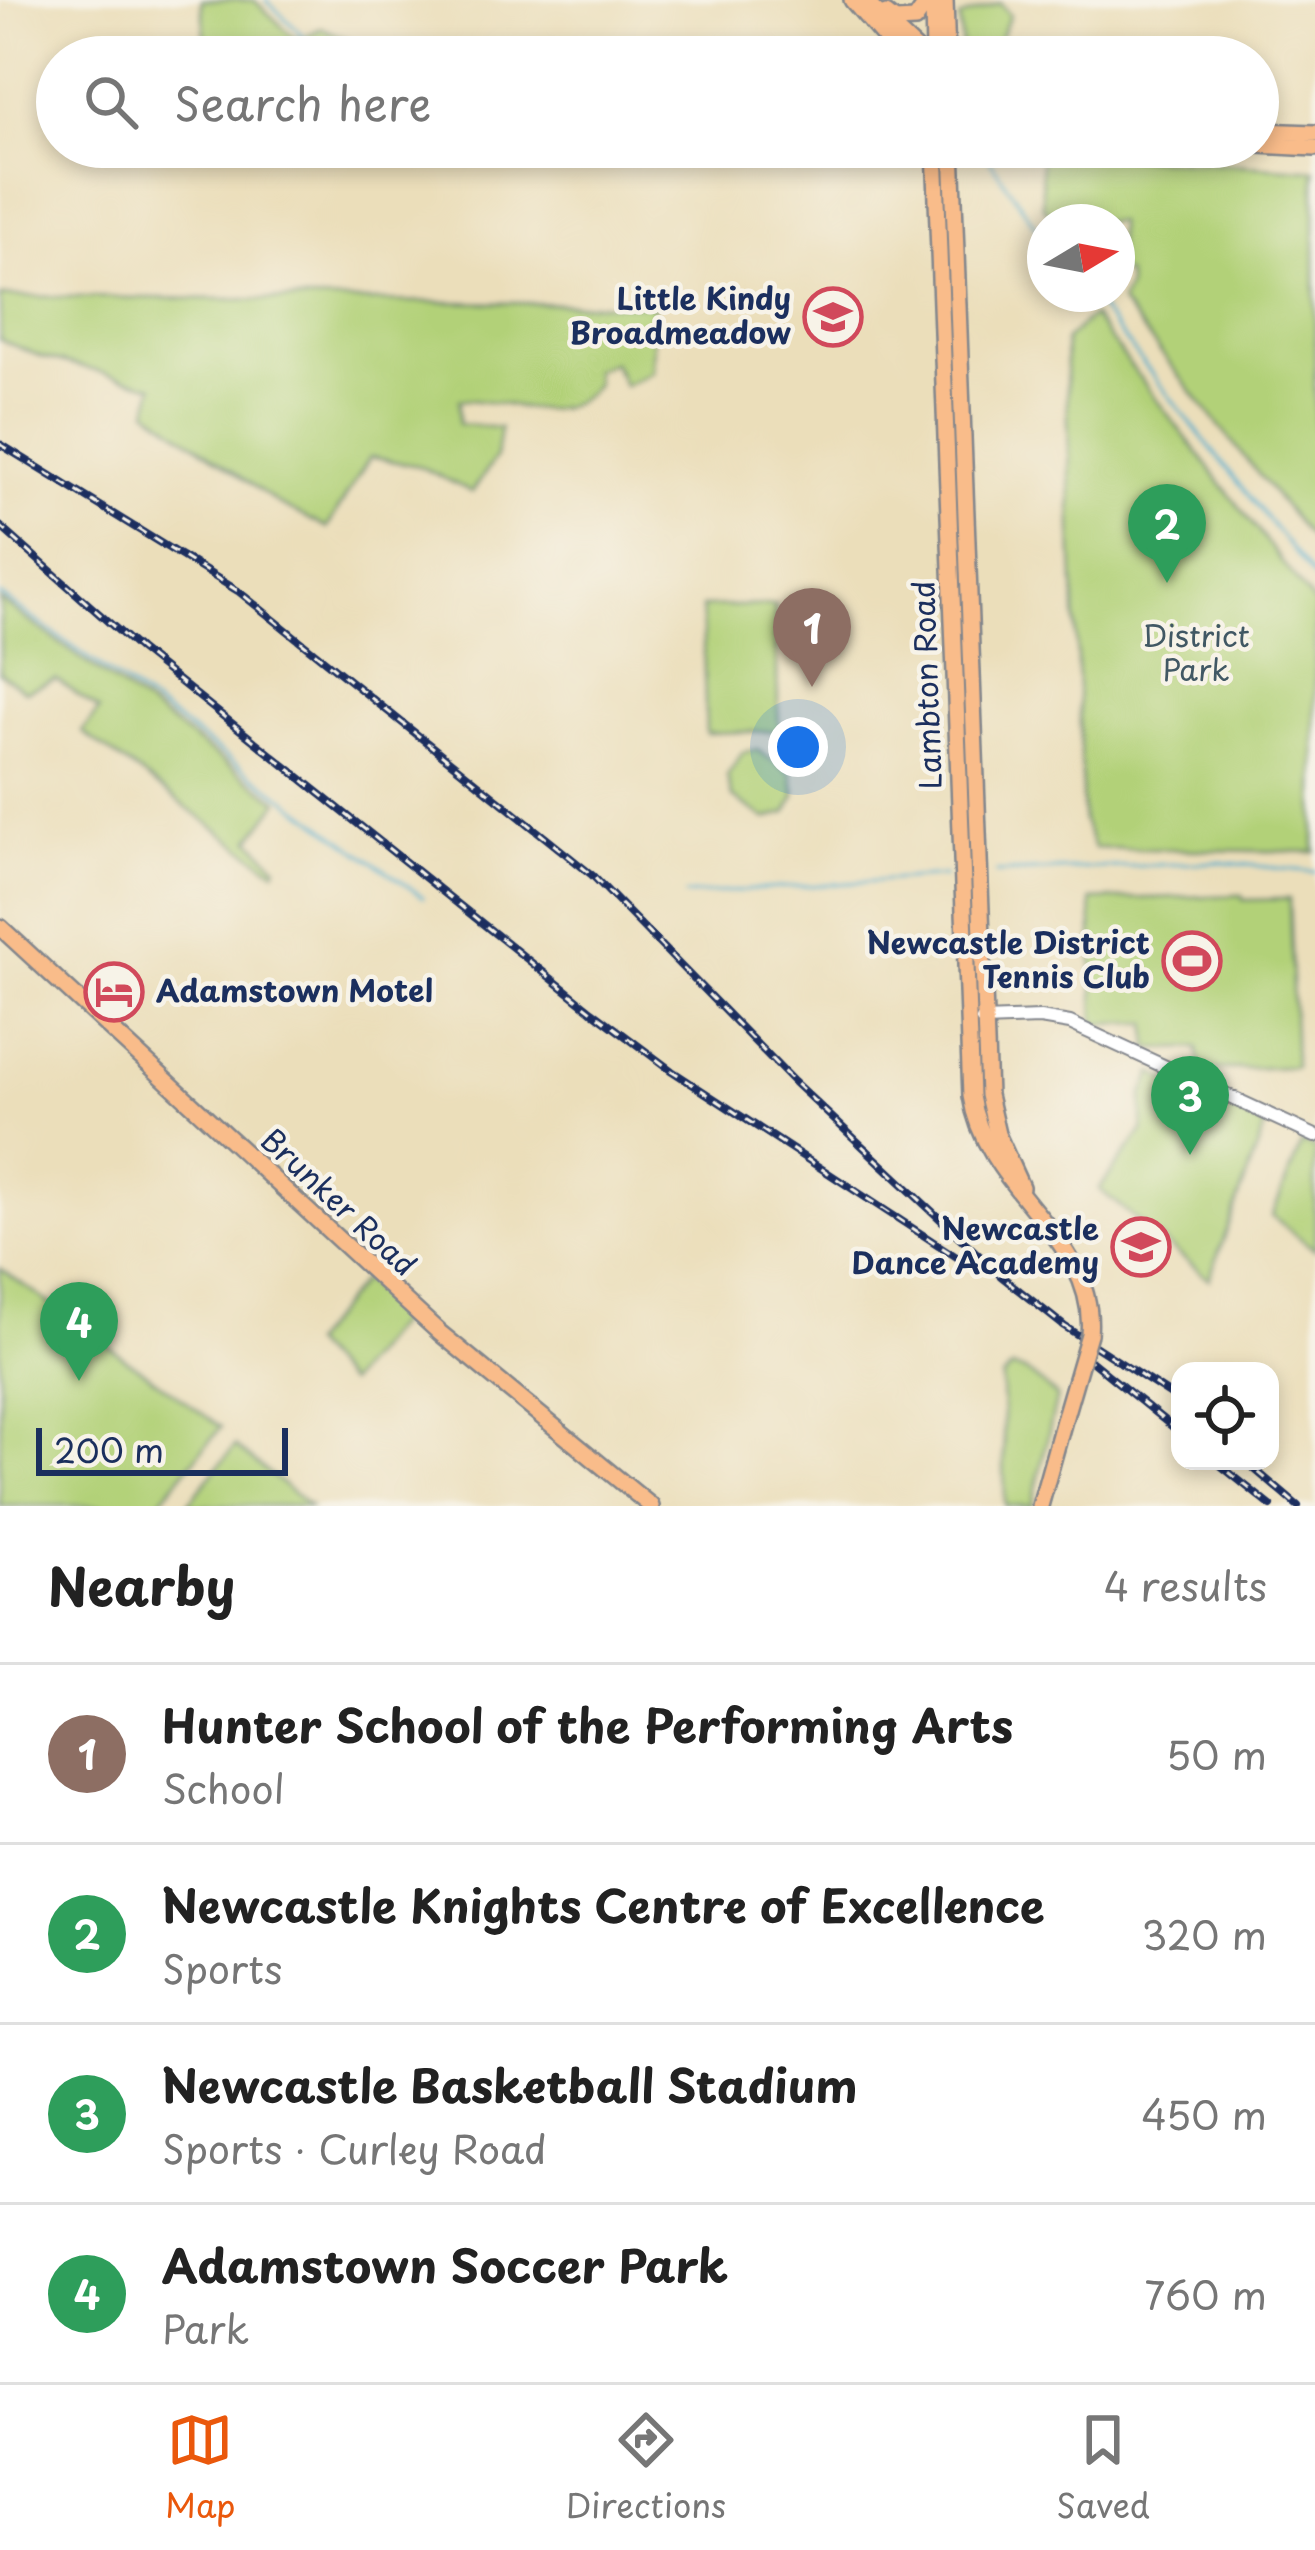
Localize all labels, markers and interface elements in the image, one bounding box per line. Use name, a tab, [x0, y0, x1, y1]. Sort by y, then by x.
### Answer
search box	[36, 36, 1279, 168]
text: Search here	[174, 68, 431, 136]
icon: search	[78, 69, 144, 135]
north arrow	[1027, 204, 1135, 312]
place label: Little Kindy Broadmeadow	[569, 275, 791, 354]
school or university icon: Little Kindy Broadmeadow	[802, 286, 864, 348]
pin: 2	[1128, 484, 1206, 583]
street label: Lambton Road	[899, 580, 952, 790]
pin: 1	[773, 588, 851, 687]
park label: District Park	[1142, 612, 1250, 691]
your location	[768, 717, 828, 777]
place label: Newcastle District Tennis Club	[867, 919, 1150, 998]
sports icon: Newcastle District Tennis Club	[1161, 930, 1223, 992]
hotel icon: Adamstown Motel	[83, 961, 145, 1023]
place label: Adamstown Motel	[156, 967, 433, 1012]
pin: 3	[1151, 1056, 1229, 1155]
street label: Brunker Road	[252, 1117, 428, 1285]
place label: Newcastle Dance Academy	[852, 1205, 1099, 1284]
school or university icon: Newcastle Dance Academy	[1110, 1216, 1172, 1278]
pin: 4	[40, 1282, 118, 1381]
map controls	[1171, 1362, 1279, 1470]
button: locate	[1171, 1362, 1279, 1470]
scale bar	[36, 1422, 288, 1475]
text: 200 m	[54, 1424, 164, 1474]
text: Nearby	[48, 1546, 235, 1623]
text: 4 results	[1104, 1555, 1267, 1614]
text: Hunter School of the Performing Arts	[162, 1690, 1013, 1758]
text: 1	[78, 1724, 96, 1783]
text: 50 m	[1166, 1724, 1267, 1783]
text: School	[162, 1758, 285, 1817]
text: Newcastle Knights Centre of Excellence	[162, 1870, 1045, 1938]
text: 2	[73, 1904, 101, 1963]
text: 320 m	[1142, 1904, 1267, 1963]
text: Sports	[162, 1938, 282, 1997]
text: Newcastle Basketball Stadium	[162, 2050, 857, 2118]
text: 3	[74, 2084, 100, 2143]
text: 450 m	[1141, 2084, 1267, 2143]
text: Sports · Curley Road	[162, 2118, 547, 2177]
text: Adamstown Soccer Park	[162, 2230, 728, 2298]
text: 4	[74, 2264, 100, 2323]
text: 760 m	[1144, 2264, 1267, 2323]
text: Park	[162, 2298, 249, 2357]
tab: Map	[165, 2407, 236, 2529]
tab: Directions	[566, 2407, 726, 2529]
tab: Saved	[1056, 2407, 1150, 2529]

